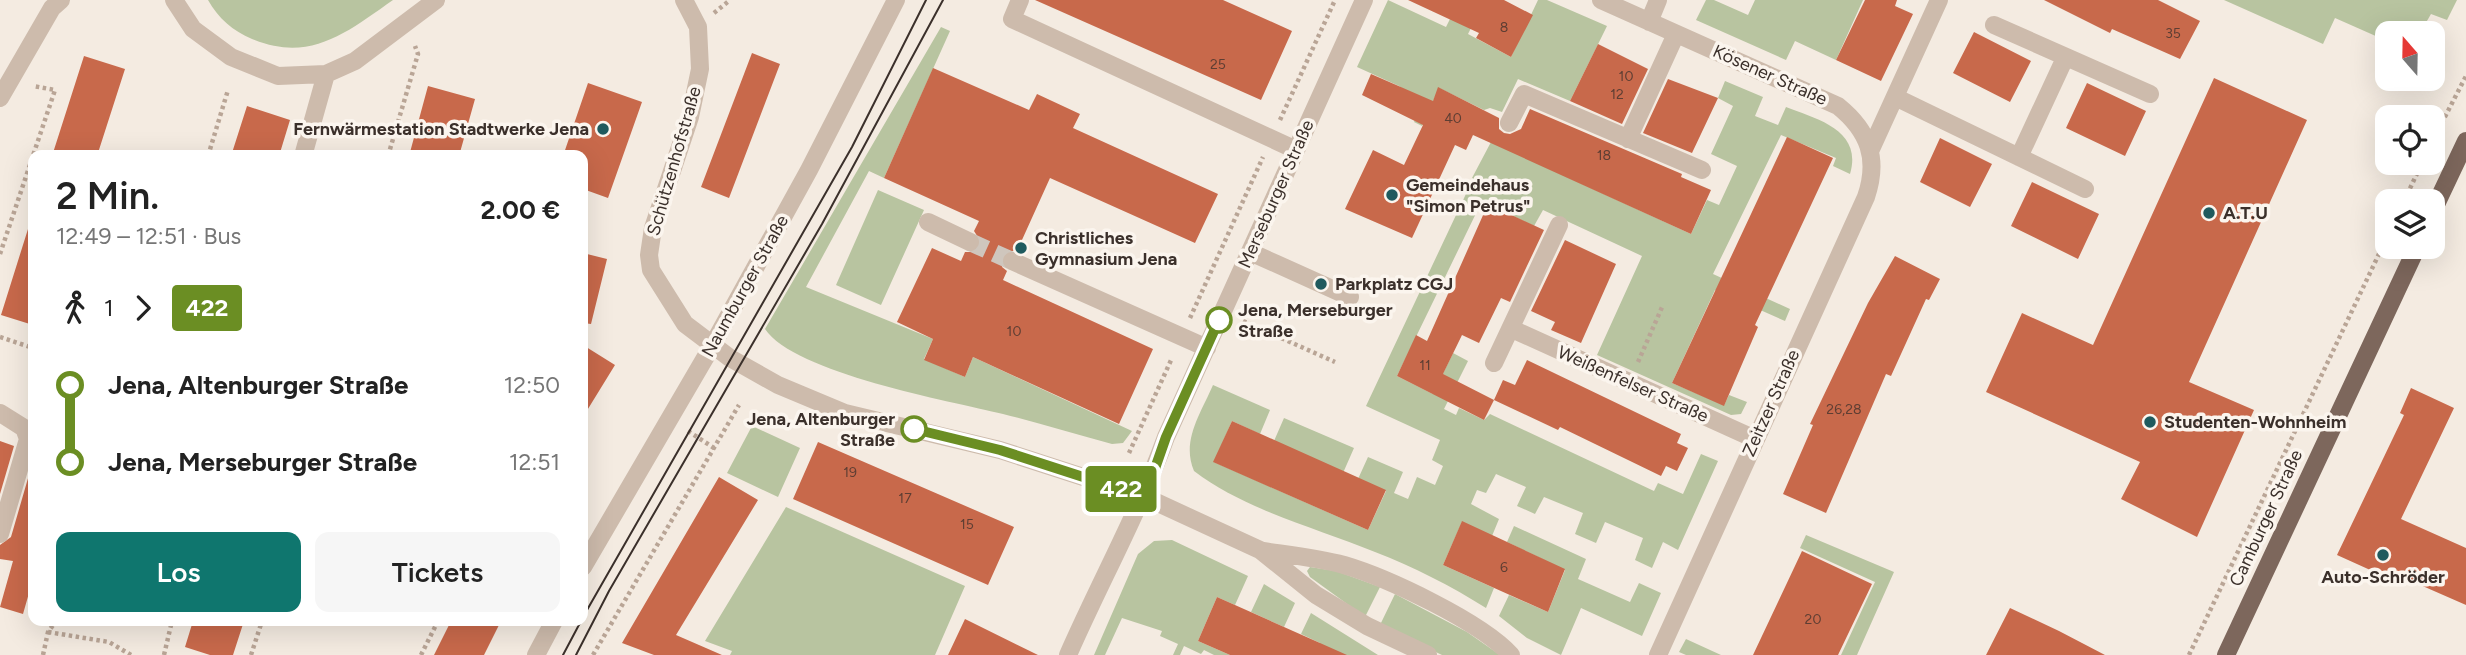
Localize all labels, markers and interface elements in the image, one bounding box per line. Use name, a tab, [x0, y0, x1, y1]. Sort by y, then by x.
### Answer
house number: 8	[1500, 19, 1508, 36]
north arrow	[2375, 21, 2445, 91]
map controls	[2375, 21, 2445, 259]
house number: 35	[2165, 25, 2181, 42]
street label: Kösener Straße	[1709, 40, 1831, 110]
house number: 25	[1210, 56, 1226, 73]
house number: 10	[1619, 68, 1633, 85]
street label: Schützenhofstraße	[642, 84, 706, 238]
house number: 12	[1610, 86, 1624, 103]
button: locate	[2375, 105, 2445, 175]
house number: 40	[1444, 110, 1462, 127]
street label: Merseburger Straße	[1233, 116, 1319, 272]
place label: Fernwärmestation Stadtwerke Jena	[293, 118, 589, 140]
marker: Fernwärmestation Stadtwerke Jena	[595, 121, 611, 137]
house number: 18	[1597, 147, 1611, 164]
text: 2 Min.	[56, 173, 159, 219]
place label: Gemeindehaus "Simon Petrus"	[1406, 174, 1530, 217]
marker: Gemeindehaus "Simon Petrus"	[1384, 187, 1400, 203]
button: layers	[2375, 189, 2445, 259]
text: 2.00 €	[481, 194, 560, 226]
place label: A.T.U	[2223, 202, 2268, 224]
marker: A.T.U	[2201, 205, 2217, 221]
street label: Naumburger Straße	[697, 211, 793, 361]
text: 12:49 – 12:51 · Bus	[56, 222, 241, 250]
place label: Christliches Gymnasium Jena	[1035, 227, 1177, 270]
marker: Christliches Gymnasium Jena	[1013, 240, 1029, 256]
place label: Parkplatz CGJ	[1335, 273, 1453, 295]
marker: Parkplatz CGJ	[1313, 276, 1329, 292]
icon: walk	[56, 289, 94, 327]
icon: forward	[124, 289, 162, 327]
text: 422	[186, 293, 228, 322]
text: 1	[104, 294, 114, 322]
place label: Jena, Merseburger Straße	[1238, 299, 1393, 342]
marker: Jena, Merseburger Straße	[1206, 307, 1232, 333]
house number: 10	[1007, 323, 1021, 340]
street label: Weißenfelser Straße	[1554, 341, 1712, 427]
street label: Zeitzer Straße	[1738, 346, 1804, 460]
house number: 11	[1419, 357, 1431, 374]
text: Jena, Altenburger Straße	[108, 369, 408, 401]
text: 12:50	[504, 371, 560, 399]
house number: 26,28	[1826, 401, 1862, 418]
place label: Jena, Altenburger Straße	[746, 408, 895, 451]
place label: Studenten-Wohnheim	[2164, 411, 2346, 433]
marker: Studenten-Wohnheim	[2142, 414, 2158, 430]
marker: Jena, Altenburger Straße	[901, 416, 927, 442]
text: Jena, Merseburger Straße	[108, 446, 417, 478]
street label: Camburger Straße	[2225, 446, 2307, 590]
text: 12:51	[509, 448, 560, 476]
house number: 19	[843, 464, 857, 481]
line badge: 422	[1081, 466, 1161, 512]
text: 422	[1100, 474, 1142, 503]
house number: 17	[898, 490, 912, 507]
house number: 15	[960, 516, 974, 533]
button: Los	[56, 532, 301, 612]
button: Tickets	[315, 532, 560, 612]
marker: Auto-Schröder	[2375, 547, 2391, 563]
house number: 6	[1500, 559, 1508, 576]
place label: Auto-Schröder	[2321, 566, 2445, 588]
house number: 20	[1805, 611, 1821, 628]

